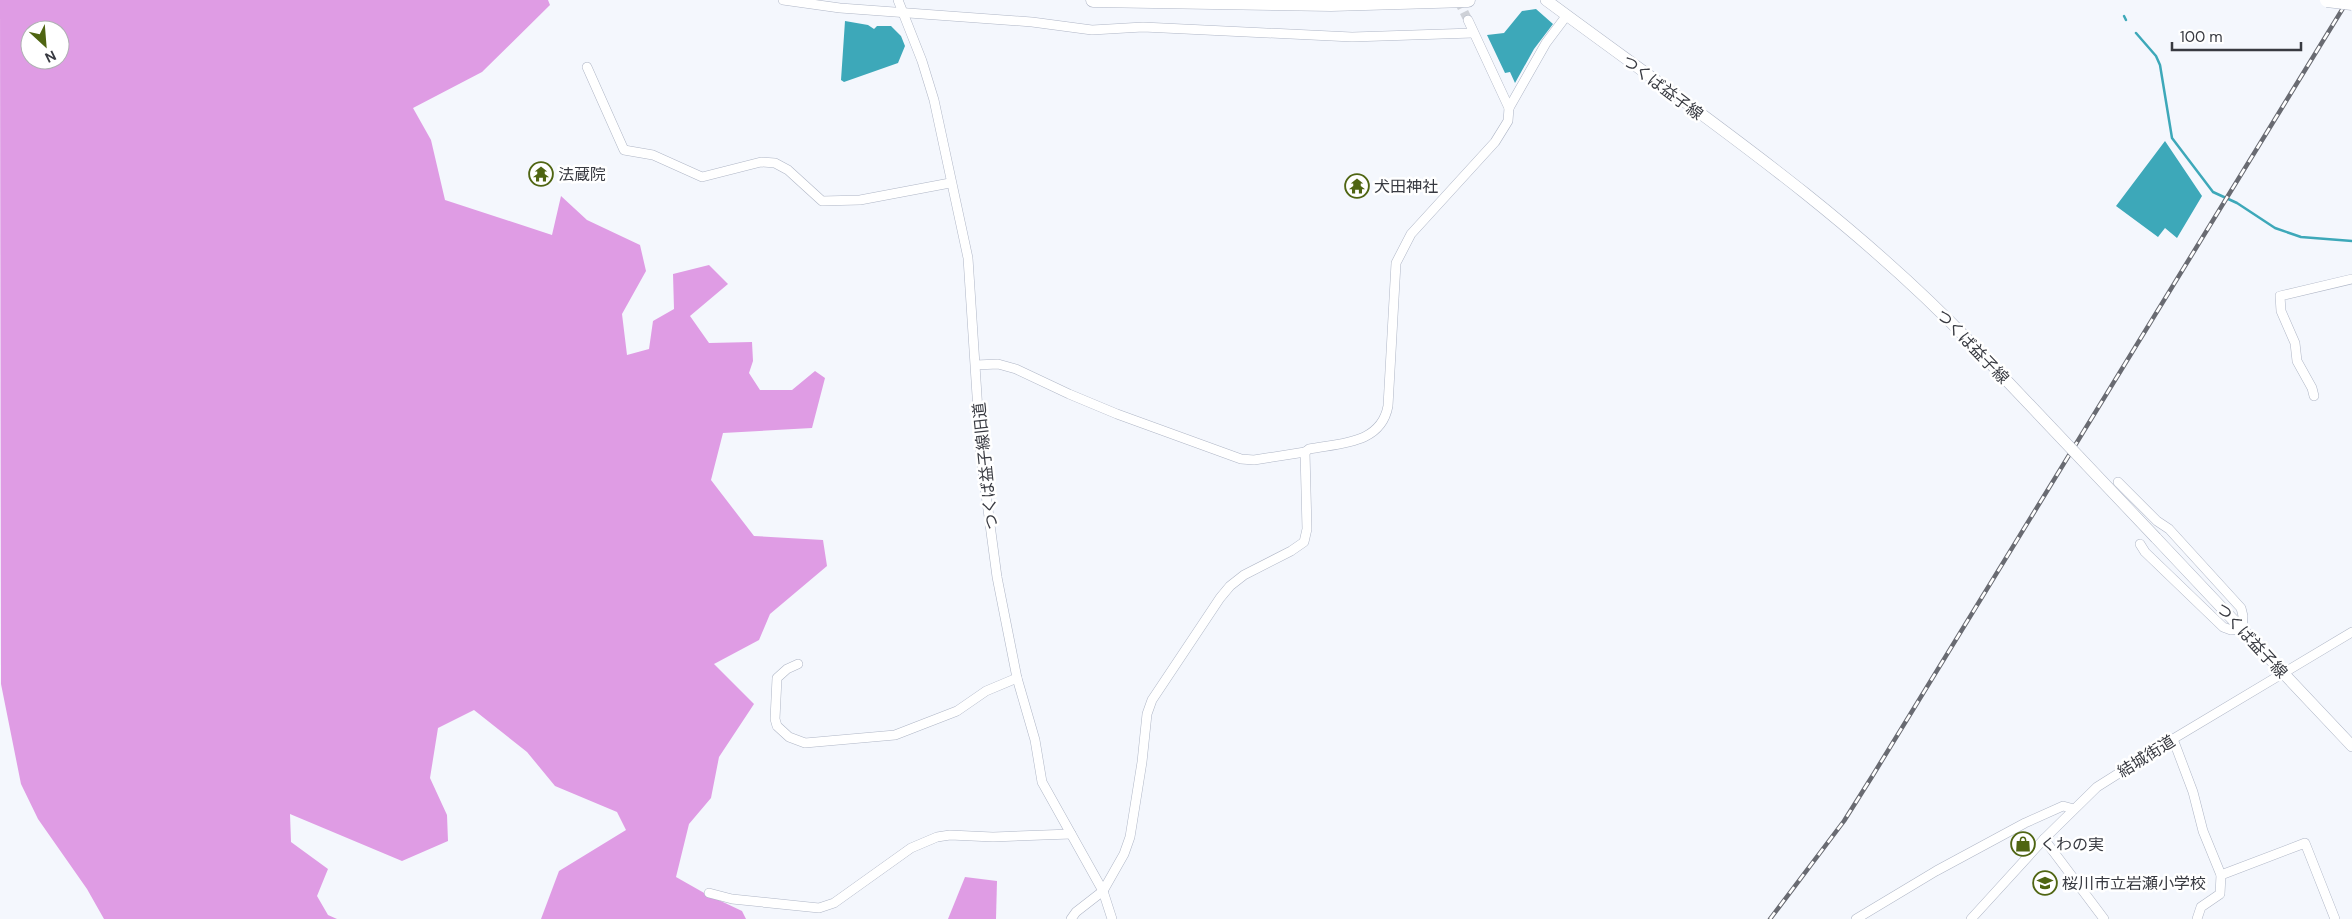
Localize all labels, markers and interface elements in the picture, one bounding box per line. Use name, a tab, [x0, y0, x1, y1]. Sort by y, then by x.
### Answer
north arrow	[20, 20, 70, 70]
scale bar	[2172, 20, 2301, 52]
text: 100 m	[2180, 27, 2223, 47]
text: N	[42, 46, 59, 67]
street label: つくば益子線	[1618, 50, 1707, 125]
temple icon: 法蔵院	[528, 161, 554, 187]
place label: 法蔵院	[558, 164, 606, 185]
temple icon: 犬田神社	[1344, 173, 1370, 199]
place label: 犬田神社	[1374, 176, 1438, 197]
street label: つくば益子線	[1932, 305, 2014, 388]
street label: つくば益子線旧道	[968, 401, 1003, 531]
street label: つくば益子線	[2211, 598, 2292, 683]
street label: 結城街道	[2114, 731, 2179, 782]
shop icon: くわの実	[2010, 831, 2036, 857]
place label: くわの実	[2040, 834, 2104, 855]
school or university icon: 桜川市立岩瀬小学校	[2032, 870, 2058, 896]
place label: 桜川市立岩瀬小学校	[2062, 873, 2206, 894]

